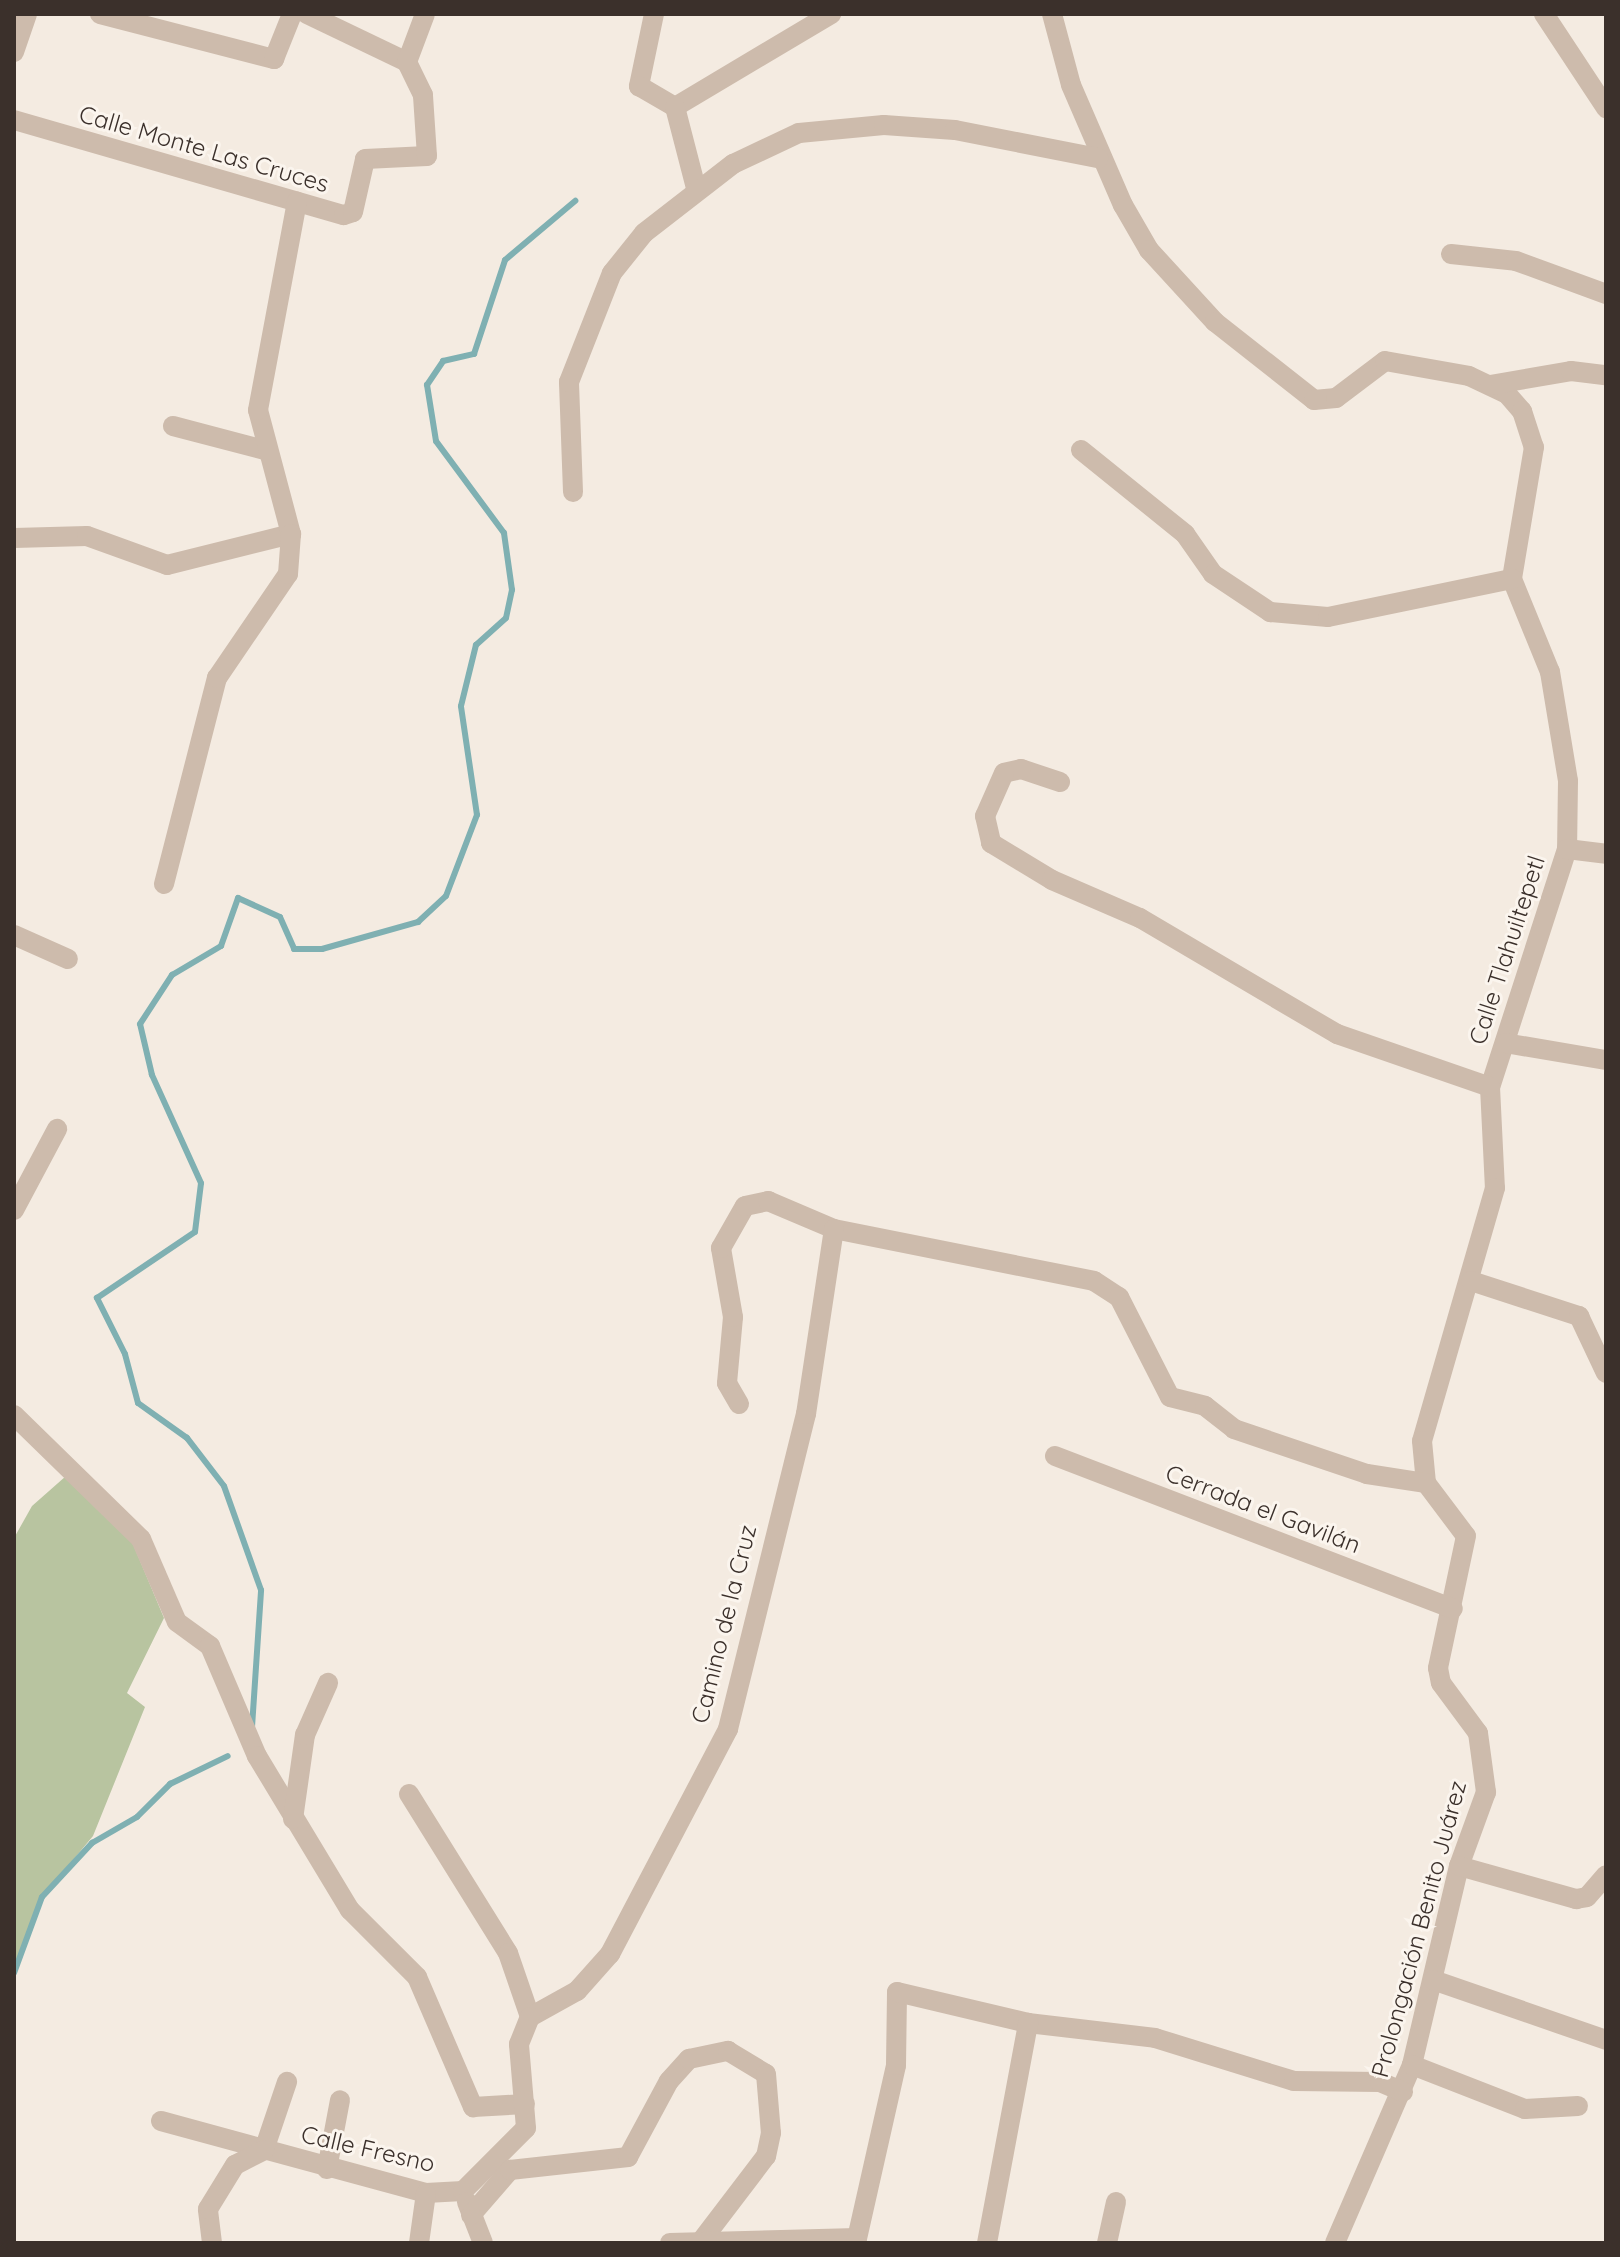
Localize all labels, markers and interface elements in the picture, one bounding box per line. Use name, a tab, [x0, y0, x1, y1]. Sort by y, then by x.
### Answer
street label: Calle Monte Las Cruces	[76, 100, 332, 198]
street label: Calle Tlahuiltepetl	[1463, 852, 1551, 1048]
street label: Cerrada el Gavilán	[1162, 1459, 1364, 1559]
street label: Camino de la Cruz	[685, 1522, 763, 1726]
street label: Prolongación Benito Juárez	[1365, 1777, 1473, 2081]
street label: Calle Fresno	[298, 2120, 438, 2178]

